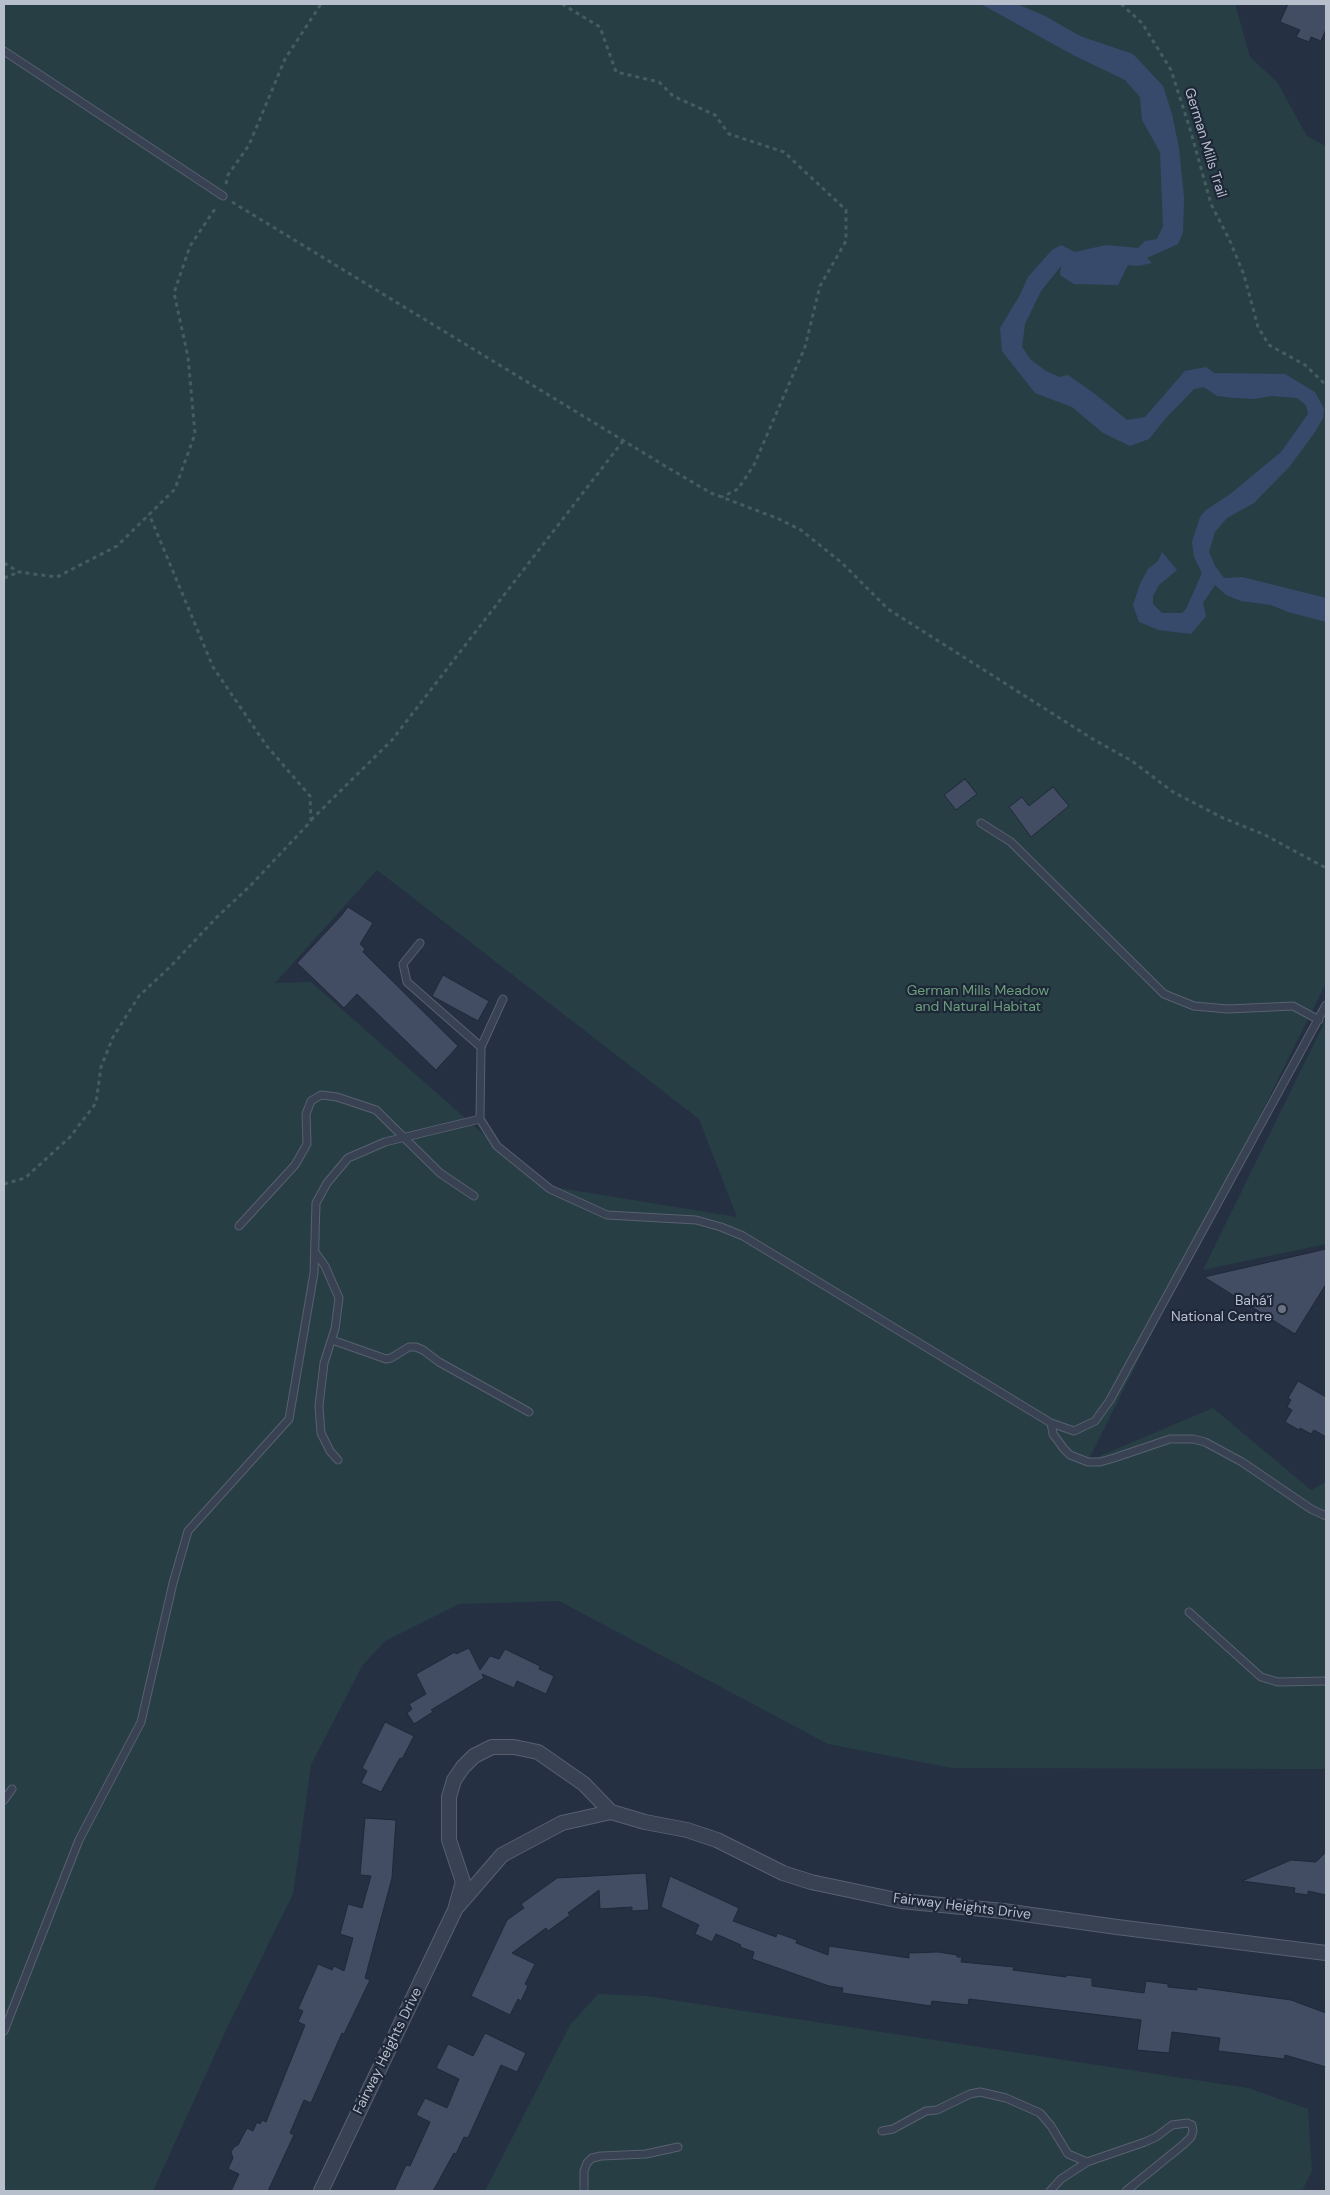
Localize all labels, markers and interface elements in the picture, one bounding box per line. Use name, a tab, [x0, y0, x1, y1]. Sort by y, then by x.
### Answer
street label: German Mills Trail	[1180, 86, 1230, 200]
park label: German Mills Meadow and Natural Habitat	[907, 983, 1049, 1016]
place label: Bahá'í National Centre	[1171, 1293, 1272, 1325]
marker: Bahá'í National Centre	[1276, 1303, 1288, 1315]
street label: Fairway Heights Drive	[892, 1890, 1032, 1924]
street label: Fairway Heights Drive	[350, 1985, 426, 2117]

